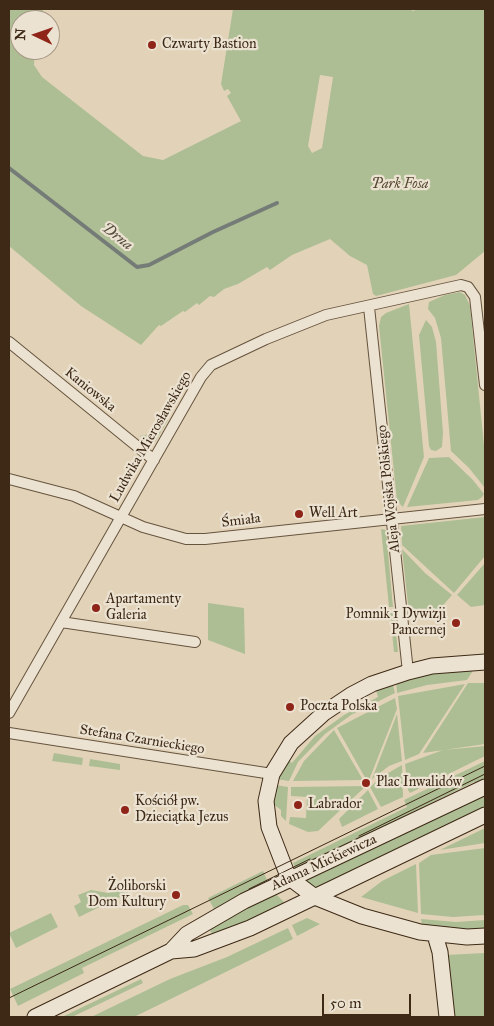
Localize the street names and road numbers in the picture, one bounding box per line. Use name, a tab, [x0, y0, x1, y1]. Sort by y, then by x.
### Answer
street label: Kaniowska	[61, 364, 119, 416]
street label: Ludwika Mierosławskiego	[107, 369, 195, 505]
street label: Aleja Wojska Polskiego	[374, 424, 404, 554]
street label: Śmiała	[220, 510, 262, 532]
street label: Stefana Czarnieckiego	[78, 722, 206, 758]
street label: Adama Mickiewicza	[269, 831, 379, 895]

